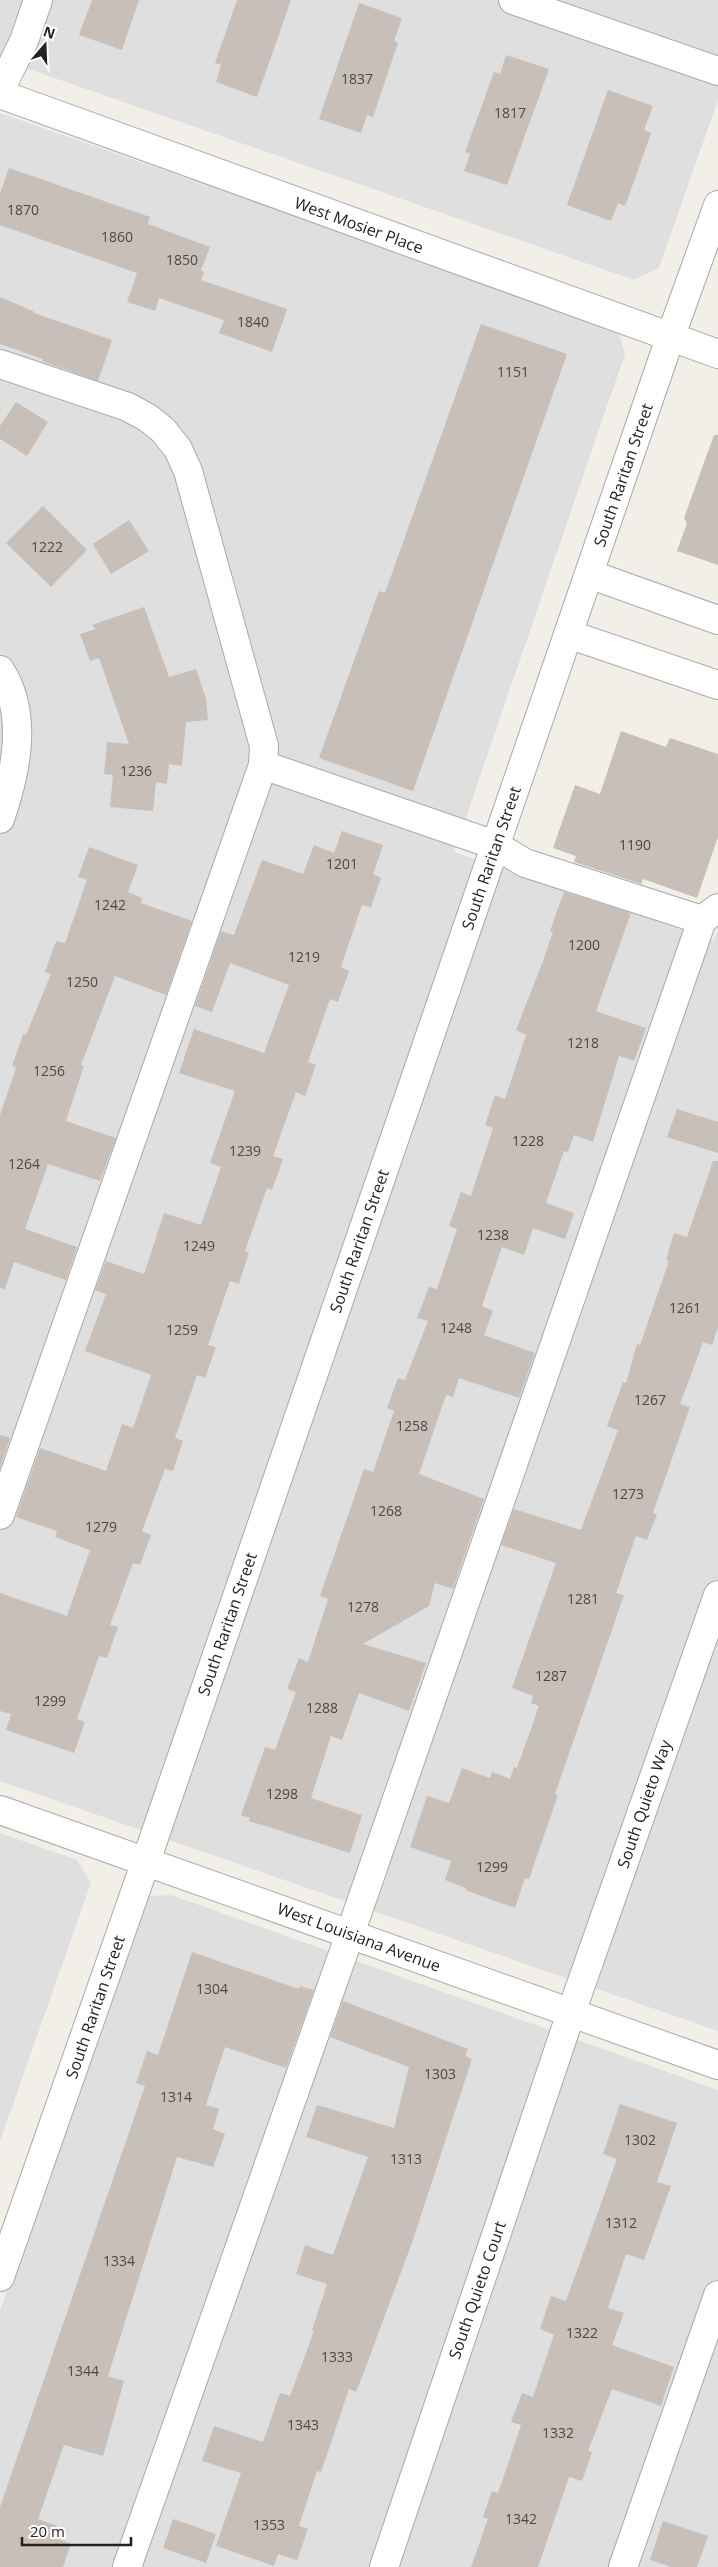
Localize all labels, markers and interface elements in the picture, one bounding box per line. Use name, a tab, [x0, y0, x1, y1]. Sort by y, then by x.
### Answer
north arrow	[20, 20, 70, 70]
text: N	[41, 21, 58, 43]
house number: 1837	[341, 69, 373, 88]
house number: 1817	[494, 103, 526, 122]
street label: West Mosier Place	[291, 191, 427, 259]
house number: 1870	[7, 200, 39, 219]
house number: 1860	[101, 227, 133, 246]
house number: 1850	[166, 250, 198, 269]
house number: 1840	[237, 312, 269, 331]
house number: 1151	[497, 362, 529, 381]
street label: South Raritan Street	[588, 400, 658, 550]
house number: 1222	[31, 537, 63, 556]
house number: 1236	[120, 761, 152, 780]
street label: South Raritan Street	[456, 783, 526, 933]
house number: 1190	[619, 835, 651, 854]
house number: 1201	[326, 854, 358, 873]
house number: 1242	[94, 895, 126, 914]
house number: 1200	[568, 935, 600, 954]
house number: 1219	[288, 947, 320, 966]
house number: 1250	[66, 972, 98, 991]
house number: 1218	[567, 1033, 599, 1052]
house number: 1256	[33, 1061, 65, 1080]
house number: 1228	[512, 1131, 544, 1150]
house number: 1239	[229, 1141, 261, 1160]
house number: 1264	[8, 1154, 40, 1173]
street label: South Raritan Street	[324, 1166, 394, 1316]
house number: 1238	[477, 1225, 509, 1244]
house number: 1249	[183, 1236, 215, 1255]
house number: 1261	[669, 1298, 701, 1317]
house number: 1248	[440, 1318, 472, 1337]
house number: 1259	[166, 1320, 198, 1339]
house number: 1267	[634, 1390, 666, 1409]
house number: 1258	[396, 1416, 428, 1435]
house number: 1273	[612, 1484, 644, 1503]
house number: 1268	[370, 1501, 402, 1520]
house number: 1279	[85, 1517, 117, 1536]
street label: South Raritan Street	[192, 1549, 262, 1699]
house number: 1281	[567, 1589, 599, 1608]
house number: 1278	[347, 1597, 379, 1616]
house number: 1287	[535, 1666, 567, 1685]
house number: 1299	[34, 1691, 66, 1710]
house number: 1288	[306, 1698, 338, 1717]
street label: South Quieto Way	[612, 1736, 677, 1871]
house number: 1298	[266, 1784, 298, 1803]
house number: 1299	[476, 1857, 508, 1876]
street label: West Louisiana Avenue	[274, 1897, 444, 1977]
street label: South Raritan Street	[60, 1932, 130, 2082]
house number: 1304	[196, 1979, 228, 1998]
house number: 1303	[424, 2064, 456, 2083]
house number: 1314	[160, 2087, 192, 2106]
house number: 1302	[624, 2130, 656, 2149]
house number: 1313	[390, 2149, 422, 2168]
house number: 1312	[605, 2213, 637, 2232]
street label: South Quieto Court	[443, 2218, 511, 2362]
house number: 1334	[103, 2251, 135, 2270]
house number: 1322	[566, 2323, 598, 2342]
house number: 1333	[321, 2347, 353, 2366]
house number: 1344	[67, 2361, 99, 2380]
house number: 1343	[287, 2415, 319, 2434]
house number: 1332	[542, 2423, 574, 2442]
house number: 1342	[505, 2509, 537, 2528]
scale bar	[22, 2514, 131, 2546]
house number: 1353	[253, 2515, 285, 2534]
text: 20 m	[30, 2521, 65, 2541]

